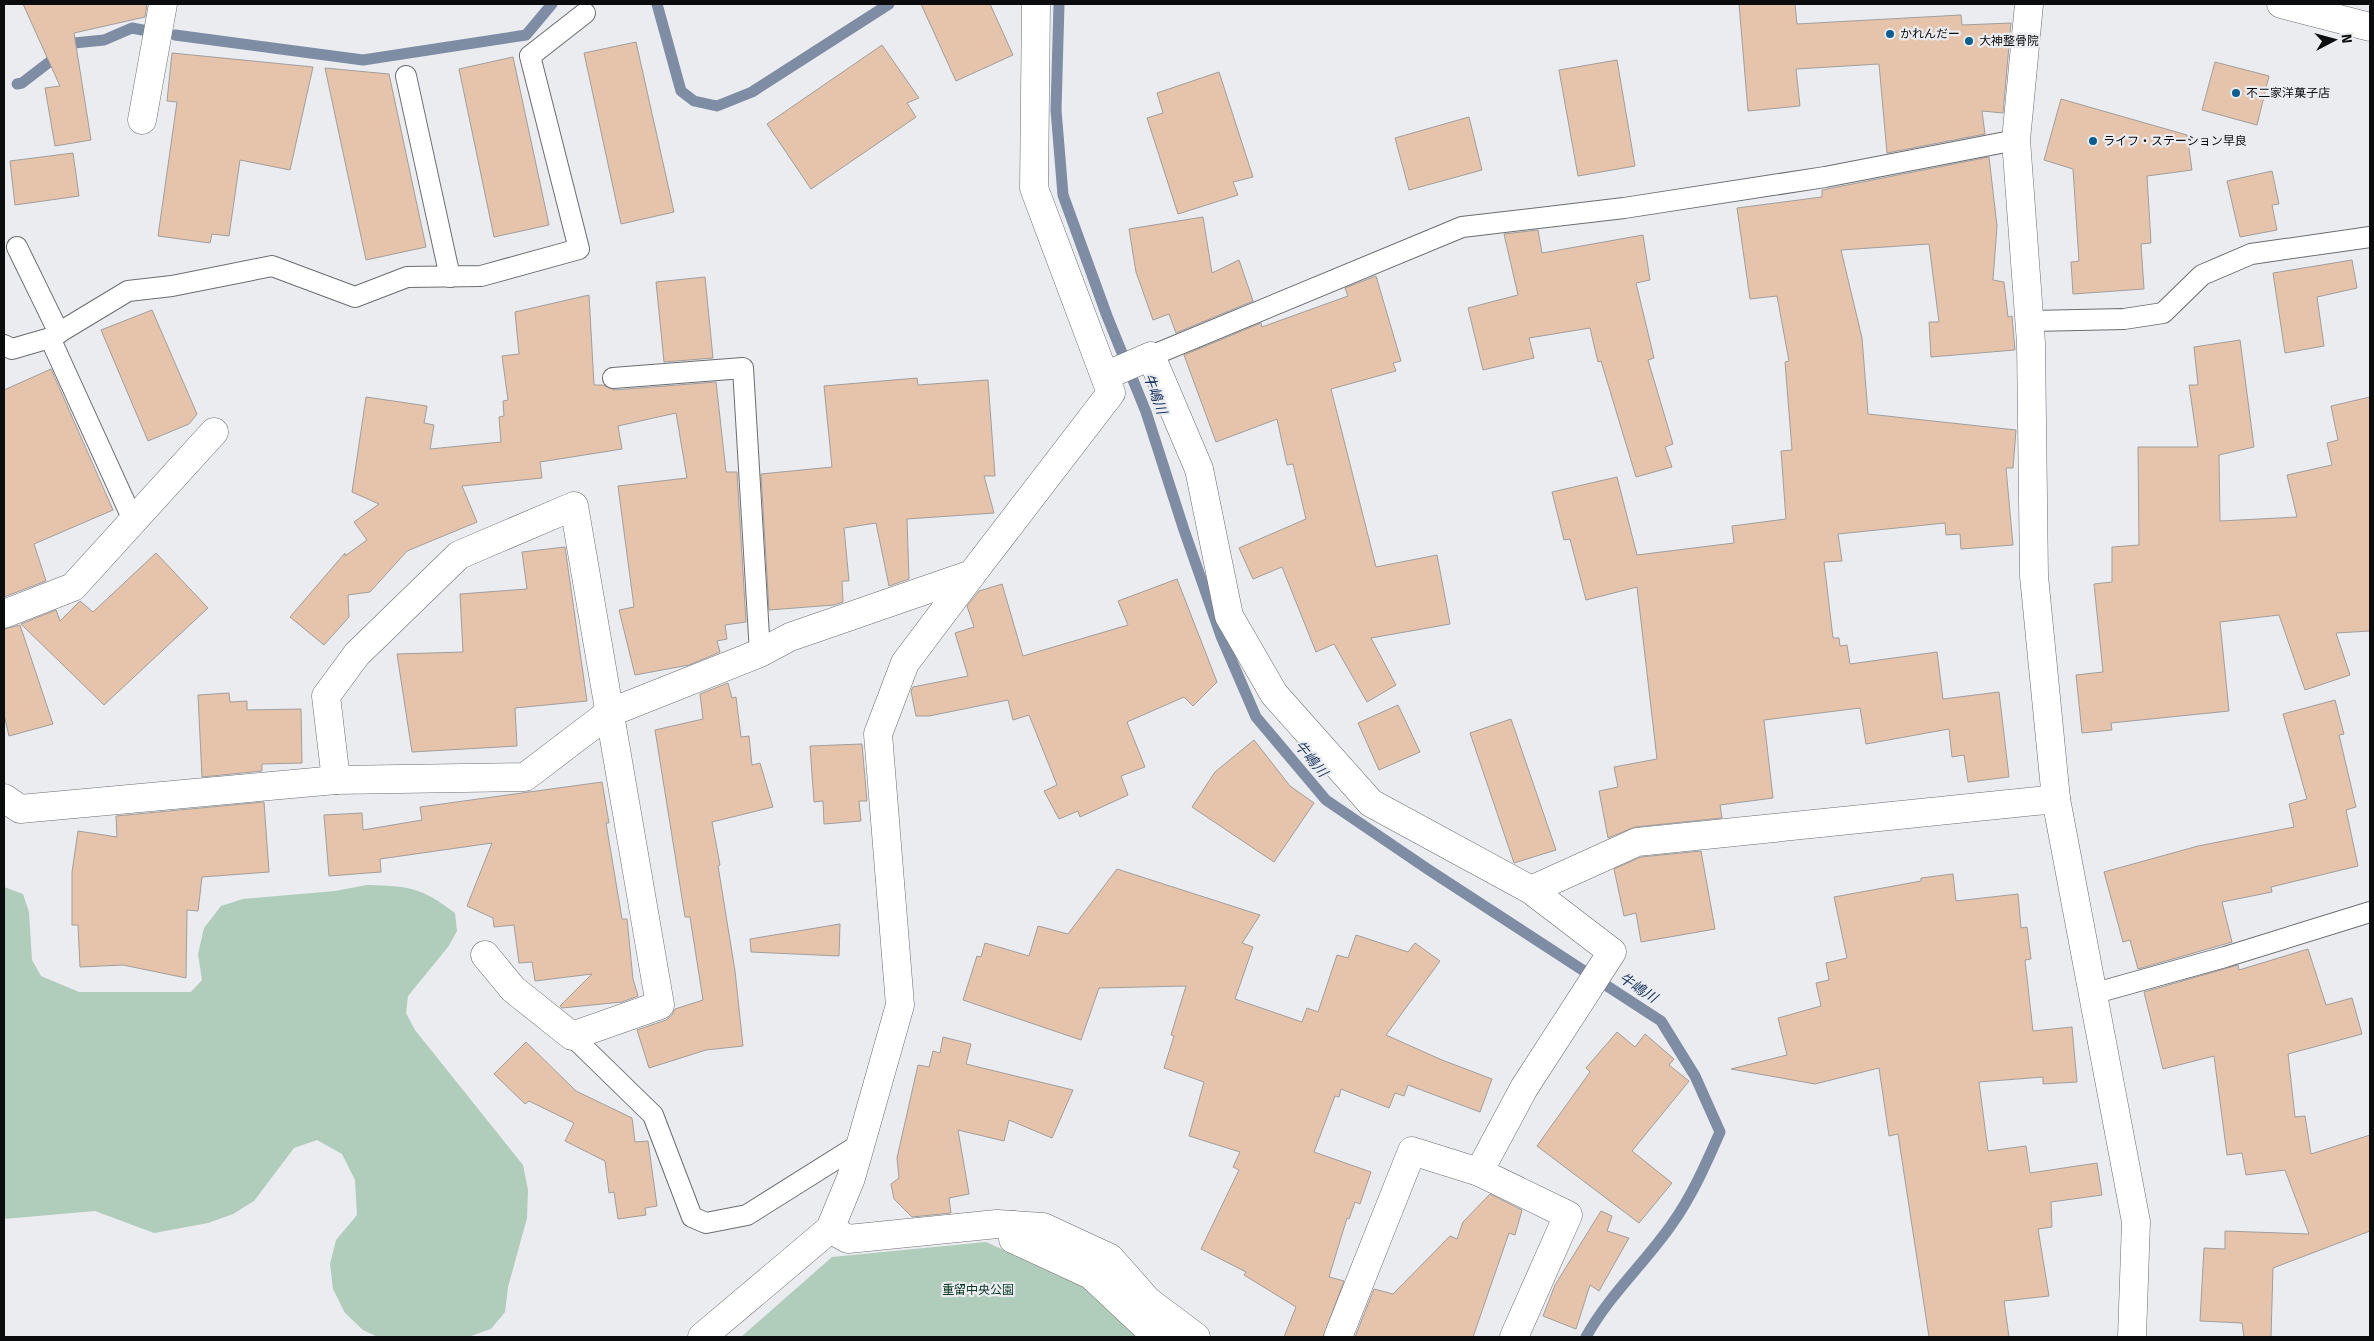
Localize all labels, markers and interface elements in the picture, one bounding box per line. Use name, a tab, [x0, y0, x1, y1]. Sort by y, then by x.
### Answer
north arrow	[2309, 15, 2359, 65]
place label: かれんだー	[1900, 27, 1960, 41]
marker: かれんだー	[1884, 28, 1896, 40]
text: N	[2337, 33, 2355, 44]
place label: 大神整骨院	[1979, 34, 2039, 48]
marker: 大神整骨院	[1963, 35, 1975, 47]
place label: 不二家洋菓子店	[2246, 86, 2330, 100]
marker: 不二家洋菓子店	[2230, 87, 2242, 99]
place label: ライフ・ステーション早良	[2103, 134, 2247, 148]
marker: ライフ・ステーション早良	[2087, 135, 2099, 147]
water label: 牛嶋川	[1140, 371, 1171, 419]
water label: 牛嶋川	[1291, 737, 1332, 782]
water label: 牛嶋川	[1616, 969, 1662, 1008]
park label: 重留中央公園	[942, 1283, 1014, 1297]

